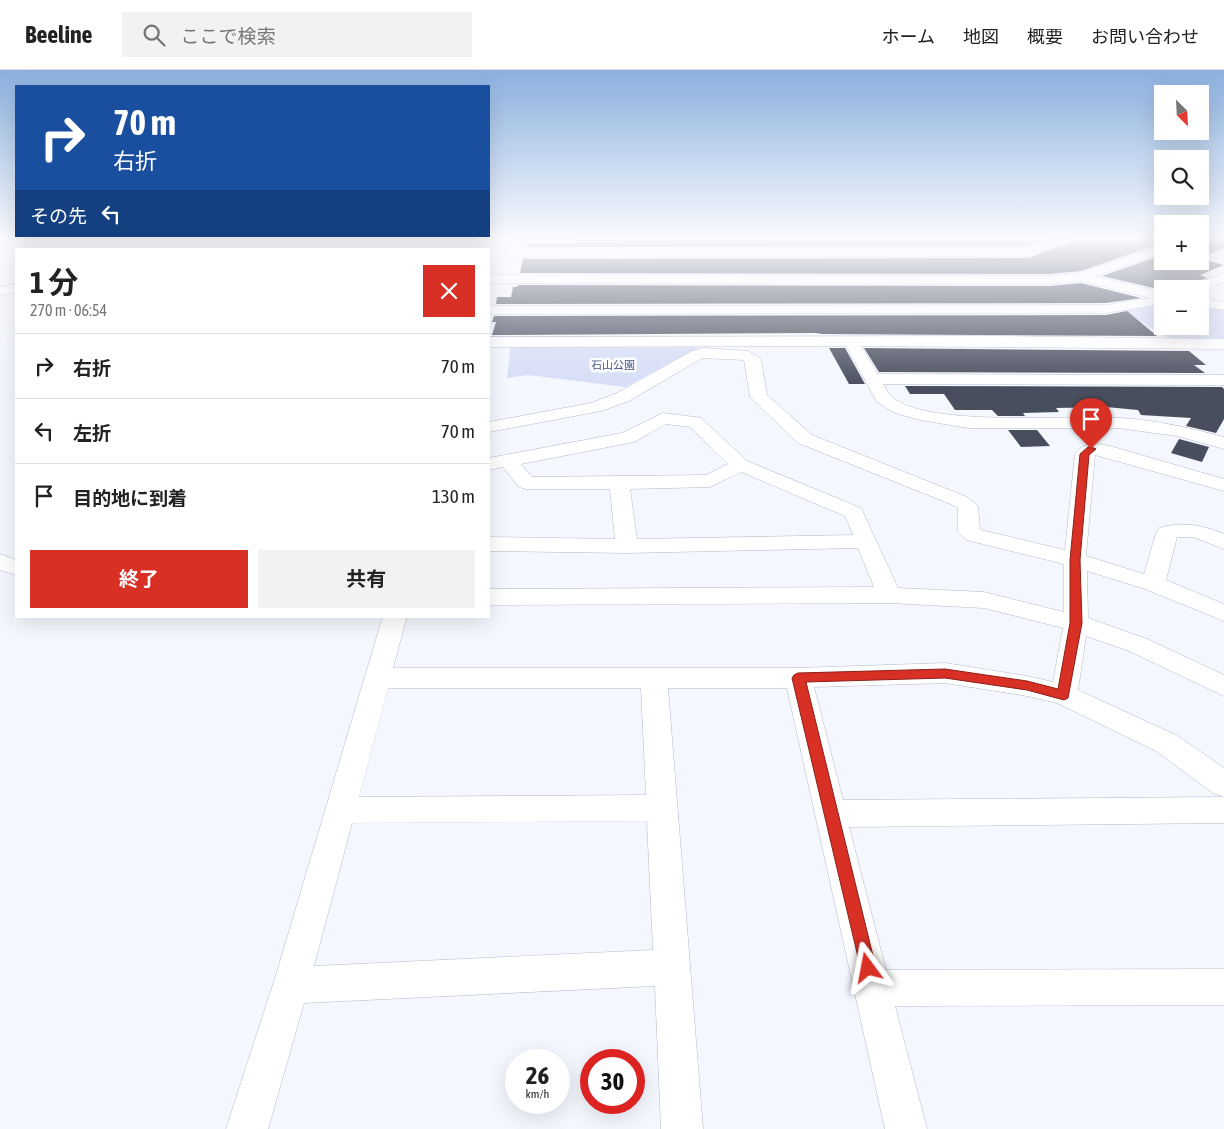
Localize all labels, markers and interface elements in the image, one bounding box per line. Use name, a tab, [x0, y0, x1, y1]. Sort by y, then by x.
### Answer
search box	[122, 12, 472, 57]
text: Beeline	[25, 21, 92, 48]
icon: search	[140, 21, 168, 49]
text: ここで検索	[180, 25, 275, 47]
text: ホーム	[882, 26, 935, 47]
text: 地図	[963, 26, 999, 47]
text: 概要	[1027, 26, 1063, 47]
text: お問い合わせ	[1091, 26, 1199, 47]
north arrow	[1154, 85, 1209, 140]
map controls	[1154, 85, 1209, 335]
text: 70 m	[113, 102, 176, 142]
icon: right	[30, 105, 95, 170]
text: 右折	[113, 148, 157, 174]
button: search	[1154, 150, 1209, 205]
icon: left	[97, 200, 125, 228]
text: その先	[30, 205, 87, 227]
button: +	[1154, 215, 1209, 270]
text: 1 分	[30, 265, 78, 299]
button: close	[423, 265, 475, 317]
button: −	[1154, 280, 1209, 335]
text: 270 m · 06:54	[30, 301, 107, 319]
icon: right	[30, 352, 58, 380]
text: 70 m	[441, 355, 475, 377]
text: 右折	[73, 357, 111, 379]
park label: 石山公園	[591, 359, 635, 371]
pin	[1070, 398, 1112, 449]
icon: arrive	[1077, 405, 1105, 433]
icon: left	[30, 417, 58, 445]
text: 70 m	[441, 420, 475, 442]
text: 左折	[73, 422, 111, 444]
icon: arrive	[30, 482, 58, 510]
text: 130 m	[432, 485, 475, 507]
text: 目的地に到着	[73, 487, 187, 509]
button: 終了	[30, 550, 248, 608]
button: 共有	[258, 550, 475, 608]
position arrow	[841, 941, 893, 993]
speed limit sign: 30	[580, 1049, 645, 1114]
text: 26	[526, 1061, 549, 1089]
text: km/h	[526, 1087, 549, 1101]

